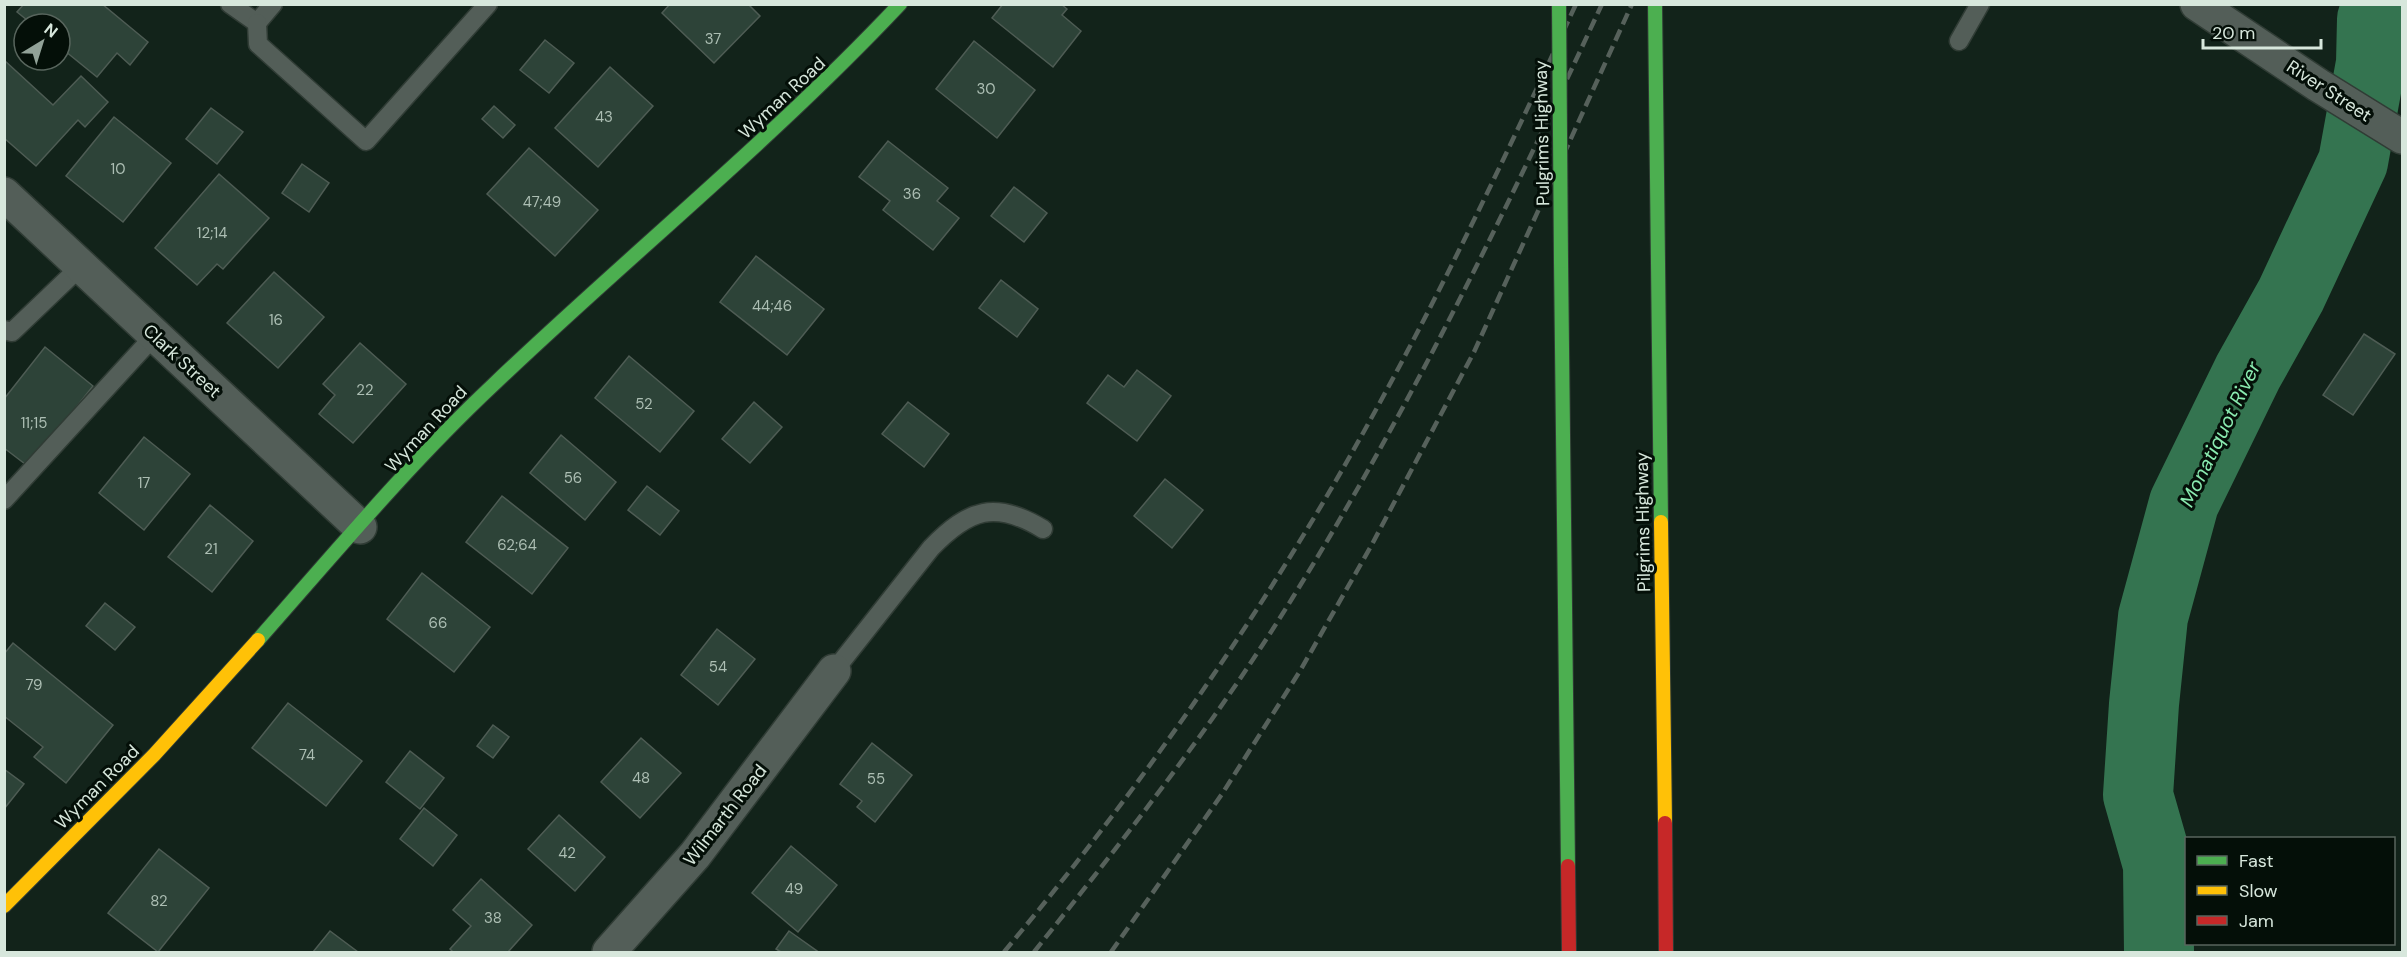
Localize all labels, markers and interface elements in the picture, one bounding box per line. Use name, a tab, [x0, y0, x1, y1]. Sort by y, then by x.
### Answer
north arrow	[12, 12, 72, 72]
scale bar	[2203, 12, 2322, 50]
text: N	[40, 19, 62, 42]
text: 20 m	[2212, 21, 2255, 45]
house number: 37	[705, 29, 721, 49]
street label: Wyman Road	[733, 52, 831, 144]
street label: River Street	[2282, 55, 2376, 127]
street label: Pulgrims Highway	[1529, 60, 1555, 206]
house number: 30	[976, 79, 996, 99]
house number: 43	[595, 107, 613, 127]
house number: 10	[111, 159, 125, 179]
house number: 36	[903, 184, 921, 204]
house number: 47;49	[523, 192, 561, 212]
house number: 12;14	[197, 223, 227, 243]
house number: 44;46	[752, 296, 792, 316]
house number: 16	[269, 310, 283, 330]
street label: Clark Street	[138, 319, 226, 403]
water label: Monatiquot River	[2174, 356, 2267, 511]
house number: 22	[356, 380, 374, 400]
street label: Wyman Road	[380, 380, 472, 478]
house number: 52	[635, 394, 653, 414]
house number: 11;15	[21, 413, 47, 433]
street label: Pilgrims Highway	[1630, 452, 1656, 592]
house number: 56	[564, 468, 582, 488]
house number: 17	[138, 473, 150, 493]
house number: 62;64	[497, 535, 537, 555]
house number: 21	[204, 539, 218, 559]
house number: 66	[429, 613, 447, 633]
house number: 54	[709, 657, 727, 677]
house number: 79	[25, 675, 43, 695]
street label: Wyman Road	[50, 740, 144, 834]
house number: 74	[299, 745, 315, 765]
street label: Wilmarth Road	[678, 759, 772, 871]
house number: 48	[632, 768, 650, 788]
house number: 55	[867, 769, 885, 789]
legend	[2185, 837, 2395, 945]
house number: 42	[558, 843, 576, 863]
text: Fast	[2239, 849, 2274, 873]
house number: 49	[785, 879, 803, 899]
text: Slow	[2239, 879, 2278, 903]
house number: 82	[150, 891, 168, 911]
house number: 38	[484, 908, 502, 928]
text: Jam	[2239, 909, 2274, 933]

